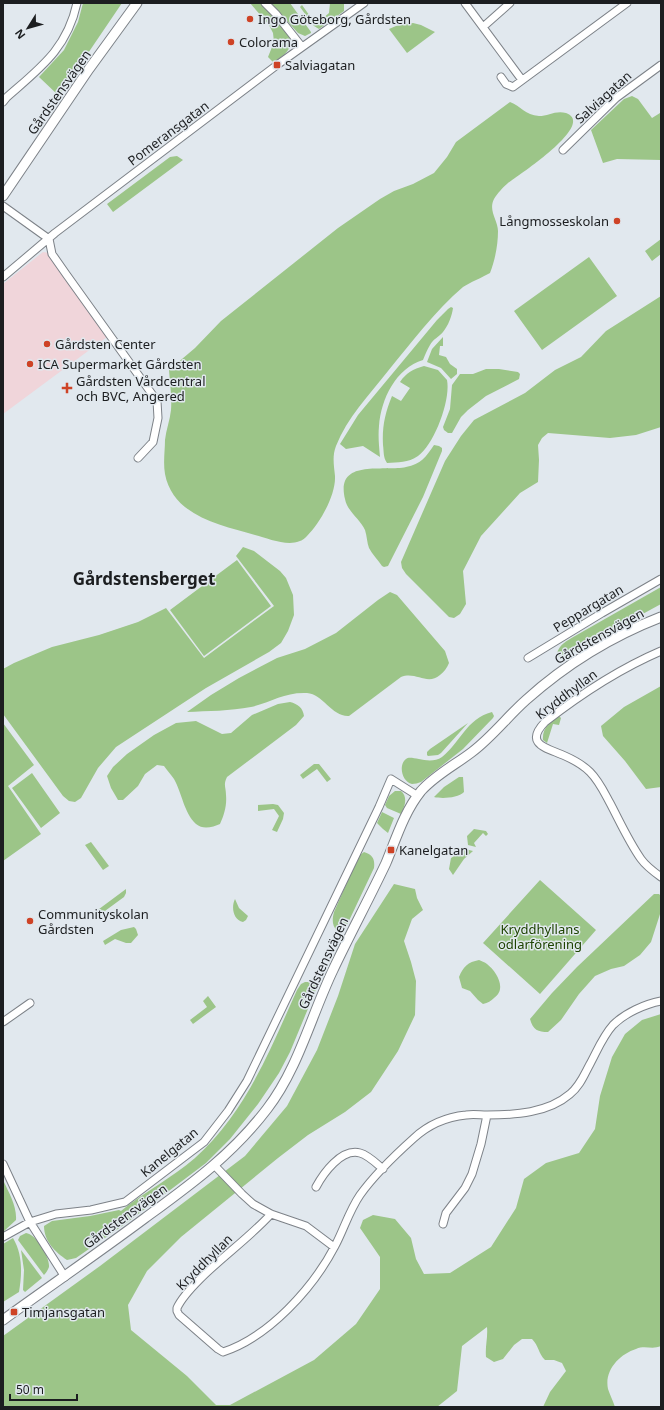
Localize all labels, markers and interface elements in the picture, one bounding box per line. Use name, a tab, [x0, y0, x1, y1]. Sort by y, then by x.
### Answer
north arrow	[8, 8, 48, 48]
place label: Ingo Göteborg, Gårdsten	[258, 10, 411, 28]
marker: Ingo Göteborg, Gårdsten	[245, 14, 255, 24]
text: N	[11, 26, 28, 42]
place label: Colorama	[239, 33, 298, 51]
marker: Colorama	[226, 37, 236, 47]
street label: Gårdstensvägen	[23, 46, 95, 138]
place label: Salviagatan	[285, 56, 355, 74]
marker: Salviagatan	[272, 60, 282, 70]
street label: Salviagatan	[571, 67, 635, 127]
street label: Pomeransgatan	[124, 97, 212, 169]
place label: Långmosseskolan	[499, 212, 609, 230]
marker: Långmosseskolan	[612, 216, 622, 226]
place label: Gårdsten Center	[55, 335, 156, 353]
marker: Gårdsten Center	[42, 339, 52, 349]
place label: ICA Supermarket Gårdsten	[38, 355, 202, 373]
marker: ICA Supermarket Gårdsten	[25, 359, 35, 369]
place label: Gårdsten Vårdcentral och BVC, Angered	[76, 372, 206, 405]
marker: Gårdsten Vårdcentral och BVC, Angered	[61, 382, 73, 394]
district label: Gårdstensberget	[73, 567, 215, 590]
street label: Peppargatan	[549, 580, 627, 636]
street label: Gårdstensvägen	[551, 604, 647, 668]
street label: Kryddhyllan	[532, 665, 600, 723]
place label: Kanelgatan	[399, 841, 468, 859]
marker: Kanelgatan	[386, 845, 396, 855]
place label: Communityskolan Gårdsten	[38, 905, 149, 938]
street label: Gårdstensvägen	[294, 914, 352, 1012]
marker: Communityskolan Gårdsten	[25, 916, 35, 926]
park label: Kryddhyllans odlarförening	[498, 920, 582, 953]
street label: Kanelgatan	[136, 1123, 202, 1181]
street label: Gårdstensvägen	[79, 1179, 171, 1253]
street label: Kryddhyllan	[172, 1230, 236, 1294]
place label: Timjansgatan	[22, 1303, 105, 1321]
marker: Timjansgatan	[9, 1307, 19, 1317]
scale bar	[10, 1376, 77, 1402]
text: 50 m	[16, 1381, 44, 1398]

